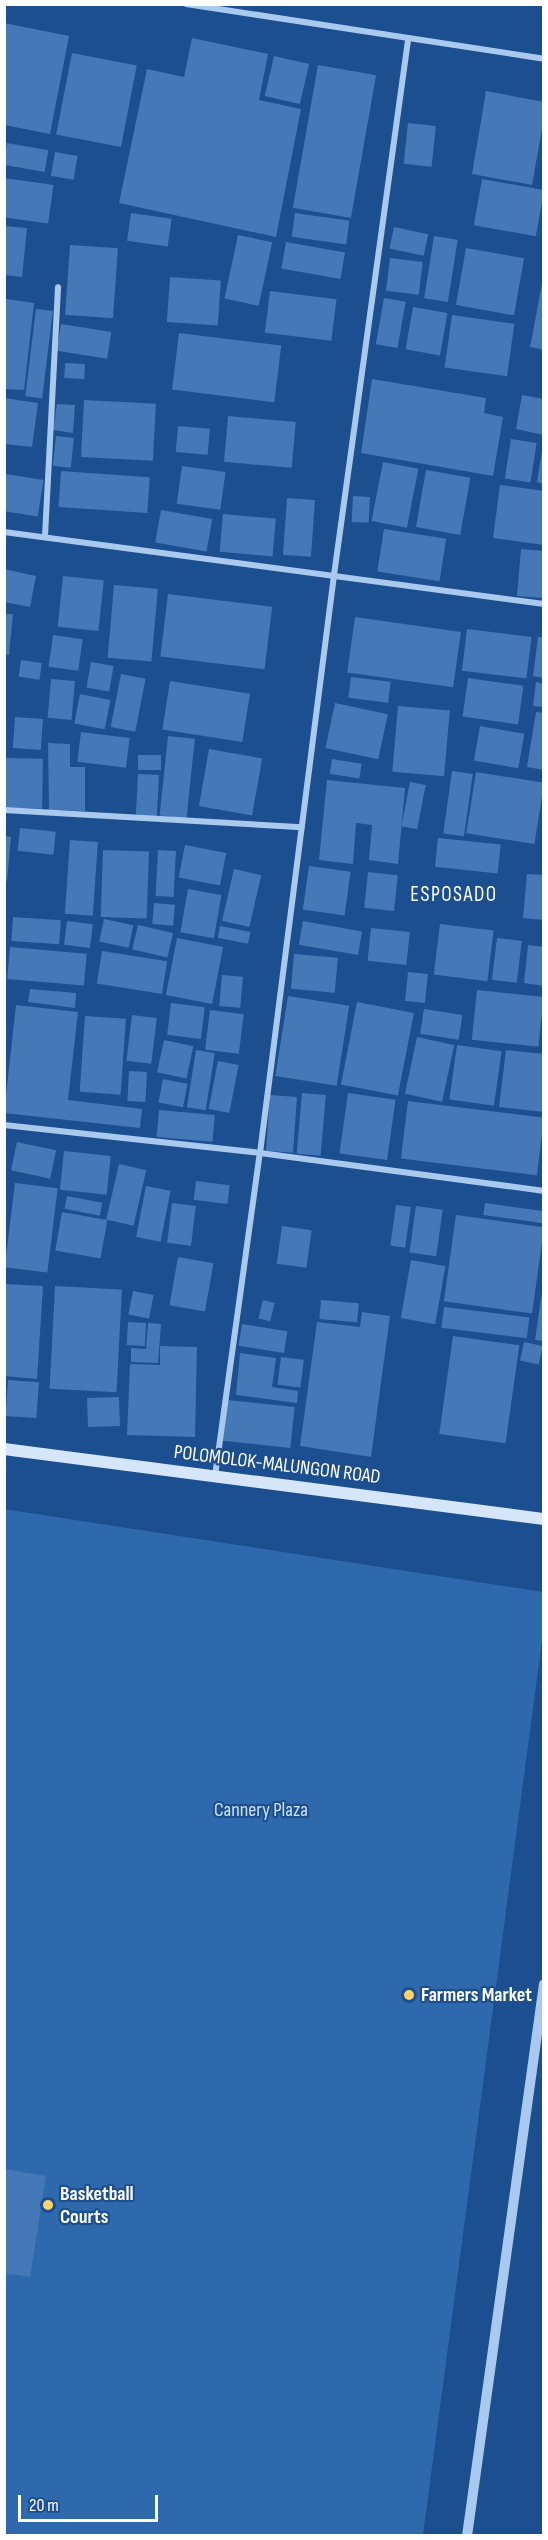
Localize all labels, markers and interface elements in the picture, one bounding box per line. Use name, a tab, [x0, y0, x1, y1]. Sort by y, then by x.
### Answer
district label: ESPOSADO	[410, 882, 498, 908]
street label: POLOMOLOK-MALUNGON ROAD	[172, 1440, 382, 1490]
park label: Cannery Plaza	[214, 1798, 308, 1822]
place label: Farmers Market	[421, 1983, 532, 2007]
marker: Farmers Market	[402, 1988, 416, 2002]
place label: Basketball Courts	[60, 2182, 134, 2229]
marker: Basketball Courts	[41, 2198, 55, 2212]
scale bar	[21, 2483, 160, 2521]
text: 20 m	[29, 2495, 59, 2516]

